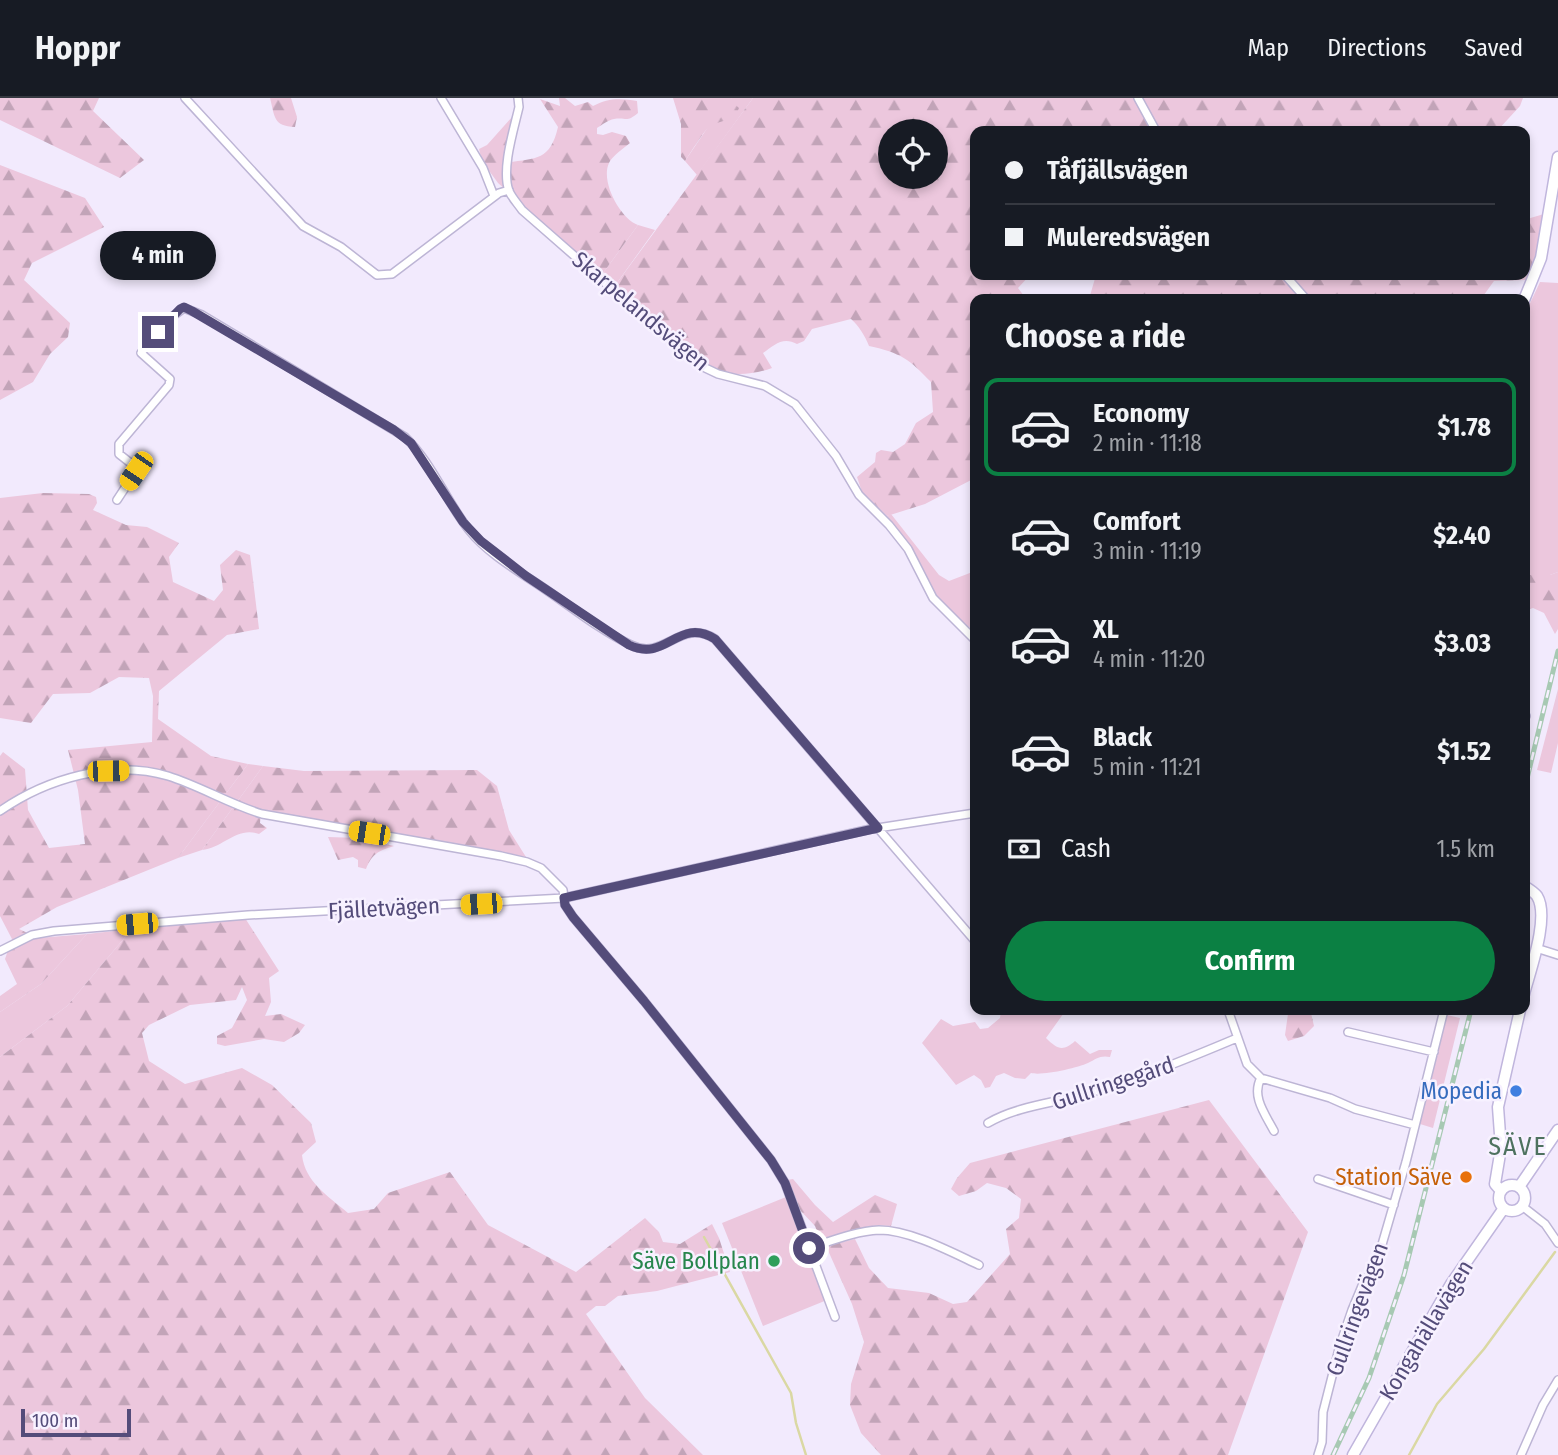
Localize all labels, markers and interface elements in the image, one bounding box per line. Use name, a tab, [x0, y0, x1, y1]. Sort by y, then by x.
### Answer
text: Hoppr	[35, 28, 120, 68]
text: Map	[1248, 34, 1289, 62]
text: Directions	[1327, 34, 1426, 62]
text: Saved	[1464, 34, 1523, 62]
map controls	[878, 119, 948, 189]
button: locate	[878, 119, 948, 189]
text: Tåfjällsvägen	[1047, 155, 1188, 186]
text: Muleredsvägen	[1047, 222, 1210, 253]
callout: 4 min	[100, 230, 216, 280]
text: 4 min	[132, 241, 184, 269]
street label: Skarpelandsvägen	[567, 245, 715, 377]
route end	[142, 316, 174, 348]
text: Choose a ride	[1005, 317, 1186, 355]
icon: car	[1009, 396, 1072, 459]
text: Economy	[1093, 398, 1189, 429]
text: $1.78	[1438, 412, 1491, 443]
text: 2 min · 11:18	[1093, 429, 1202, 457]
car	[116, 448, 157, 494]
icon: car	[1009, 504, 1072, 567]
text: Comfort	[1093, 506, 1181, 537]
text: $2.40	[1433, 520, 1491, 551]
text: 3 min · 11:19	[1093, 537, 1202, 565]
icon: car	[1009, 612, 1072, 675]
text: XL	[1093, 614, 1119, 645]
text: $3.03	[1434, 628, 1491, 659]
text: 4 min · 11:20	[1093, 645, 1205, 673]
icon: car	[1009, 720, 1072, 783]
text: Black	[1093, 722, 1152, 753]
text: $1.52	[1437, 736, 1491, 767]
text: 5 min · 11:21	[1093, 753, 1201, 781]
car	[87, 760, 130, 782]
car	[347, 819, 392, 847]
icon: cash	[1005, 830, 1043, 868]
text: Cash	[1061, 833, 1111, 864]
text: 1.5 km	[1437, 835, 1495, 863]
street label: Fjälletvägen	[327, 891, 441, 925]
car	[460, 892, 503, 916]
car	[116, 912, 159, 936]
button: Confirm	[1005, 921, 1495, 1001]
street label: Gullringegård	[1049, 1050, 1177, 1116]
place label: Mopedia	[1421, 1077, 1502, 1105]
marker: Mopedia	[1508, 1083, 1524, 1099]
district label: SÄVE	[1488, 1131, 1548, 1162]
place label: Station Säve	[1335, 1163, 1452, 1191]
marker: Station Säve	[1458, 1169, 1474, 1185]
route start	[793, 1232, 825, 1264]
street label: Gullringevägen	[1320, 1238, 1394, 1380]
place label: Säve Bollplan	[632, 1247, 760, 1275]
marker: Säve Bollplan	[766, 1253, 782, 1269]
street label: Kongahällavägen	[1373, 1255, 1479, 1405]
scale bar	[21, 1406, 131, 1438]
text: 100 m	[32, 1409, 78, 1432]

